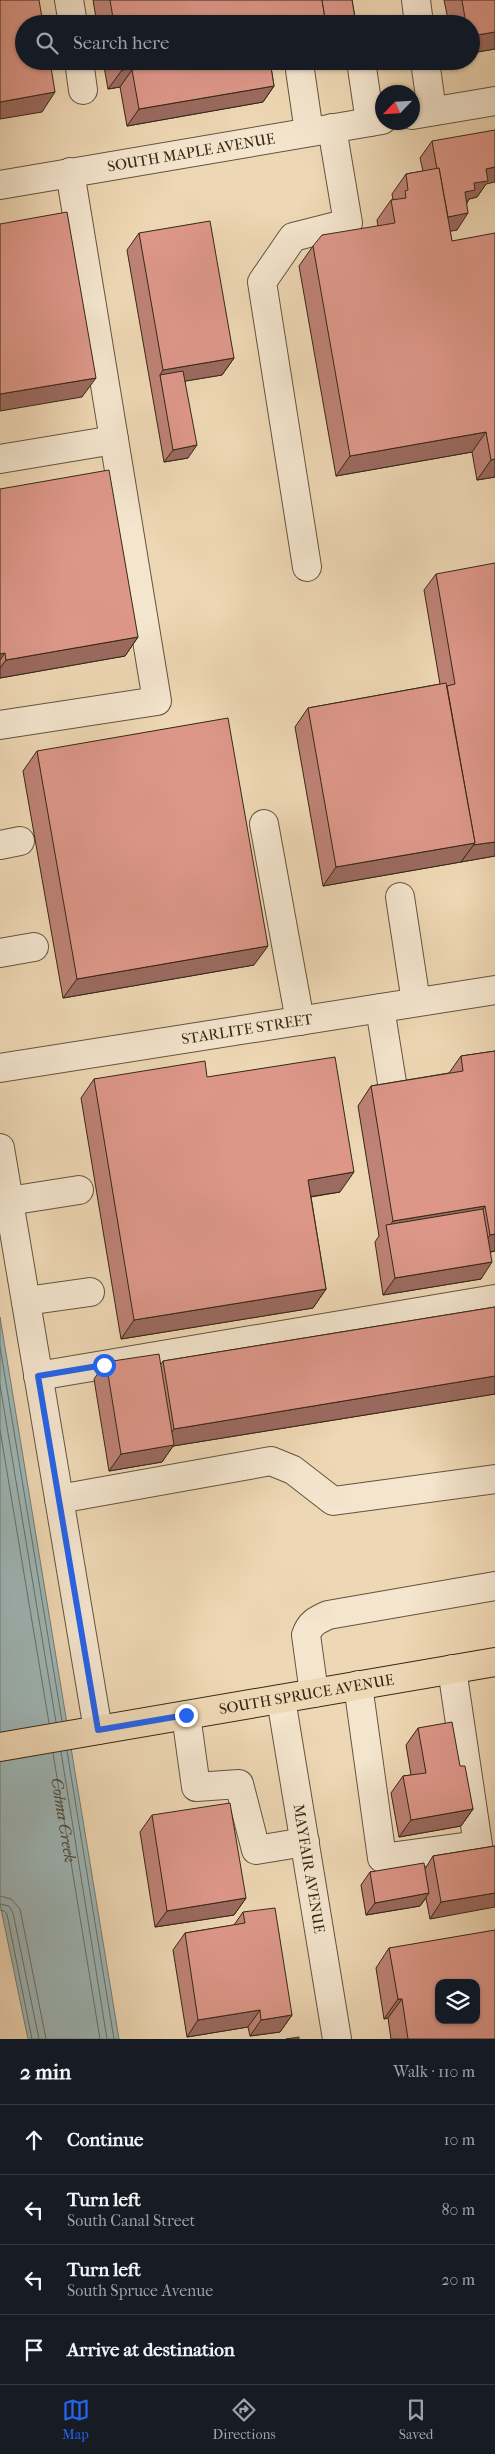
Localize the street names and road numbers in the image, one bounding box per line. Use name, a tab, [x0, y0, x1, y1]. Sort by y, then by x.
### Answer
street label: SOUTH MAPLE AVENUE	[106, 129, 277, 176]
street label: STARLITE STREET	[180, 1010, 315, 1048]
street label: SOUTH SPRUCE AVENUE	[218, 1670, 395, 1718]
street label: MAYFAIR AVENUE	[289, 1803, 328, 1935]

